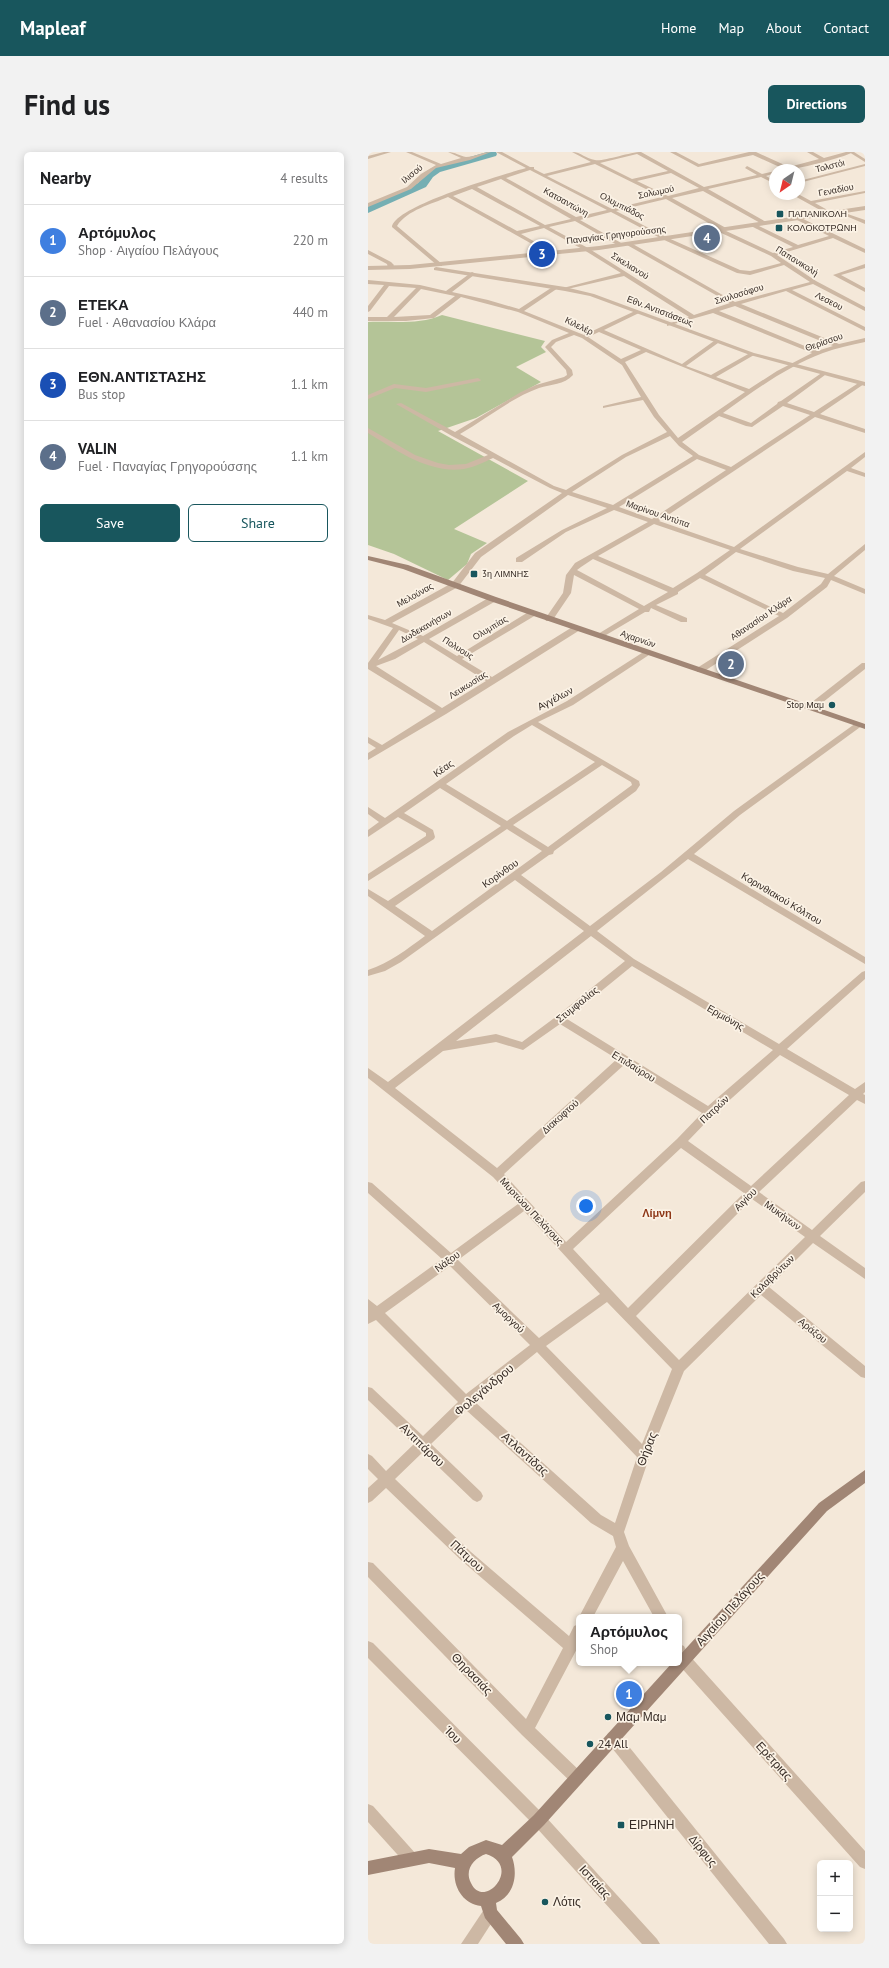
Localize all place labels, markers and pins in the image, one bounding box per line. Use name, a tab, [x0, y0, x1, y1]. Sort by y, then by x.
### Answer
place label: ΠΑΠΑΝΙΚΟΛΗ	[788, 208, 847, 219]
marker: ΠΑΠΑΝΙΚΟΛΗ	[775, 209, 785, 219]
place label: ΚΟΛΟΚΟΤΡΩΝΗ	[787, 222, 857, 233]
pin: 4	[694, 223, 720, 253]
marker: ΚΟΛΟΚΟΤΡΩΝΗ	[774, 223, 784, 233]
pin: 3	[529, 239, 555, 269]
place label: 3η ΛΙΜΝΗΣ	[482, 568, 529, 579]
marker: 3η ΛΙΜΝΗΣ	[469, 569, 479, 579]
pin: 2	[718, 649, 744, 679]
place label: Stop Μαμ	[787, 699, 824, 710]
marker: Stop Μαμ	[827, 700, 837, 710]
pin: 1	[616, 1679, 642, 1709]
place label: Μαμ Μαμ	[616, 1709, 666, 1724]
marker: Μαμ Μαμ	[603, 1712, 613, 1722]
place label: 24 All	[598, 1736, 628, 1751]
marker: 24 All	[585, 1739, 595, 1749]
place label: ΕΙΡΗΝΗ	[629, 1817, 674, 1832]
marker: ΕΙΡΗΝΗ	[616, 1820, 626, 1830]
place label: Λότις	[553, 1894, 581, 1909]
marker: Λότις	[540, 1897, 550, 1907]

